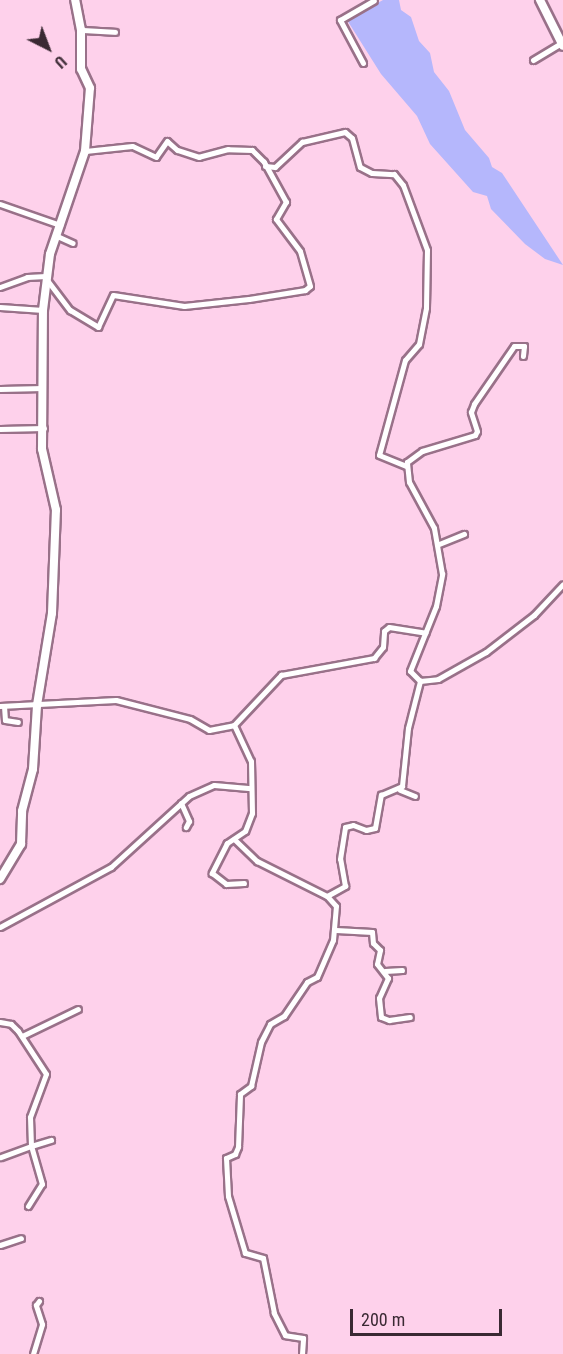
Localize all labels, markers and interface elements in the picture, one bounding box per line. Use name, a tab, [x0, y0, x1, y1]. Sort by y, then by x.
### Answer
north arrow	[18, 18, 78, 78]
text: U	[51, 52, 70, 72]
scale bar	[353, 1297, 504, 1335]
text: 200 m	[361, 1309, 405, 1330]

